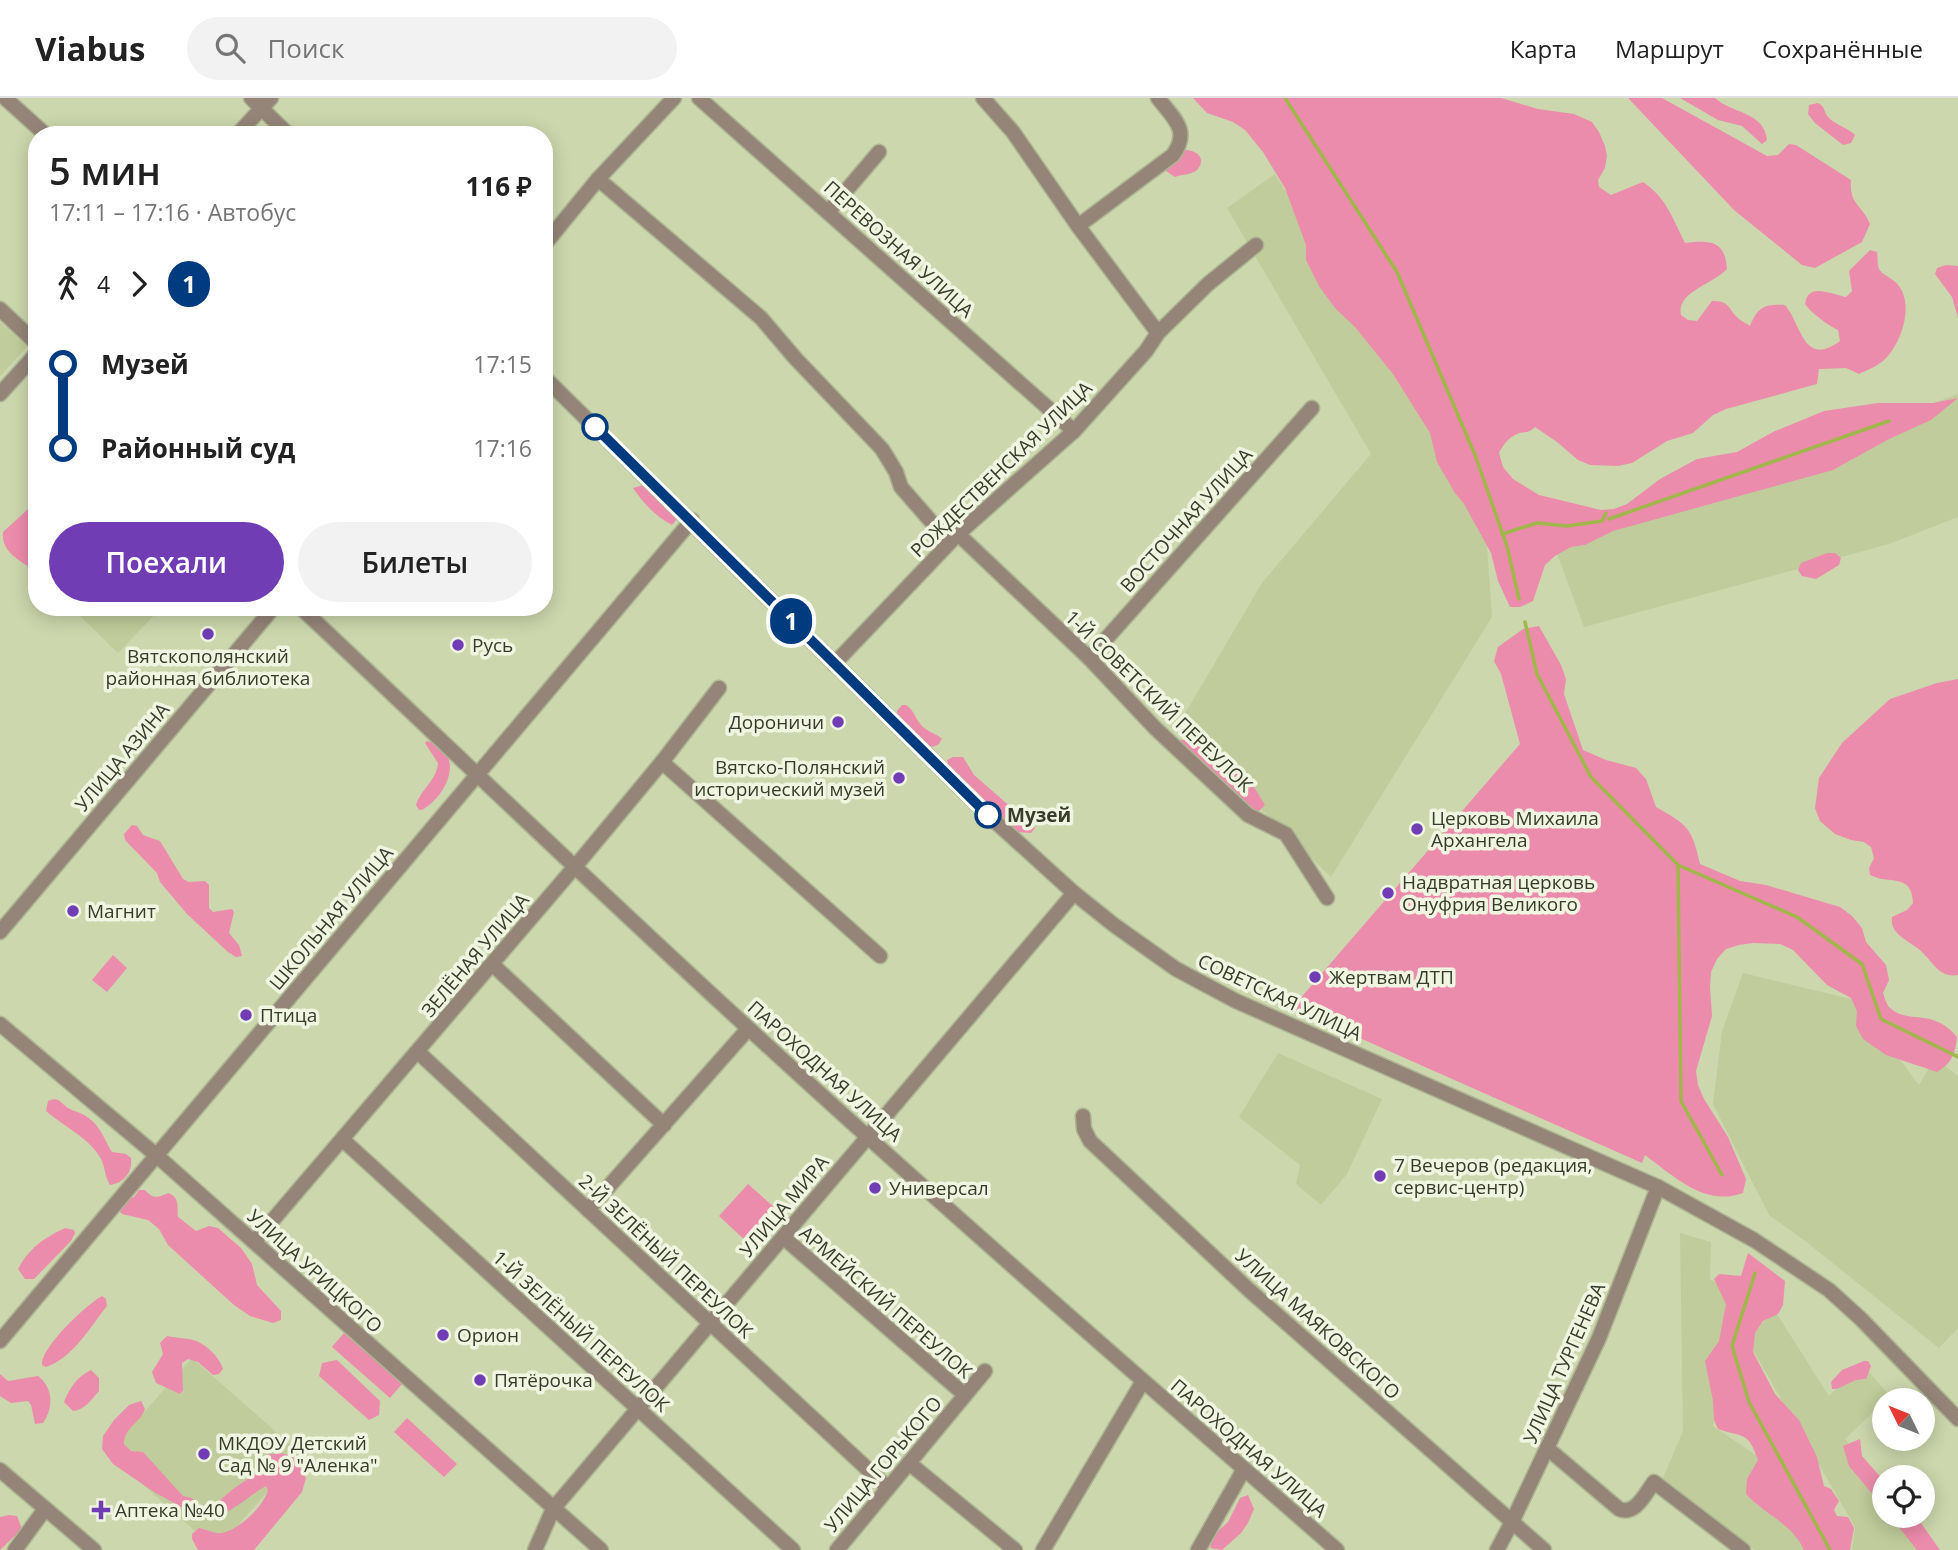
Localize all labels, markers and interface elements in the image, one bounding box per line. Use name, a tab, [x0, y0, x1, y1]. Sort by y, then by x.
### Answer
search box	[187, 17, 677, 80]
text: Viabus	[35, 26, 145, 71]
icon: search	[211, 29, 249, 67]
text: Поиск	[267, 30, 344, 66]
text: Карта	[1510, 32, 1577, 65]
text: Маршрут	[1615, 32, 1724, 65]
text: Сохранённые	[1762, 32, 1923, 65]
text: 5 мин	[49, 144, 161, 196]
text: 116 ₽	[466, 168, 532, 204]
street label: ПЕРЕВОЗНАЯ УЛИЦА	[819, 175, 979, 323]
text: 17:11 – 17:16 · Автобус	[49, 196, 296, 228]
icon: walk	[49, 265, 87, 303]
icon: forward	[120, 265, 158, 303]
text: 1	[182, 267, 196, 300]
text: 4	[97, 268, 110, 300]
text: Музей	[101, 346, 189, 382]
text: 17:15	[473, 348, 532, 380]
street label: РОЖДЕСТВЕНСКАЯ УЛИЦА	[905, 375, 1097, 563]
unlabelled marker	[582, 414, 608, 440]
text: Районный суд	[101, 430, 295, 466]
text: 17:16	[473, 432, 532, 464]
street label: ВОСТОЧНАЯ УЛИЦА	[1114, 442, 1258, 598]
button: Поехали	[49, 522, 284, 602]
button: Билеты	[298, 522, 532, 602]
line badge: 1	[768, 598, 814, 644]
text: 1	[784, 604, 798, 637]
street label: 1-Й СОВЕТСКИЙ ПЕРЕУЛОК	[1059, 604, 1259, 798]
marker: Вятскополянский районная библиотека	[200, 626, 216, 642]
place label: Русь	[472, 632, 513, 658]
marker: Русь	[450, 637, 466, 653]
place label: Вятскополянский районная библиотека	[106, 643, 310, 691]
street label: УЛИЦА АЗИНА	[69, 697, 175, 817]
place label: Дороничи	[729, 709, 824, 735]
marker: Дороничи	[830, 714, 846, 730]
place label: Вятско-Полянский исторический музей	[694, 754, 885, 802]
marker: Вятско-Полянский исторический музей	[891, 770, 907, 786]
marker: Музей	[975, 802, 1001, 828]
place label: Музей	[1007, 802, 1071, 828]
place label: Церковь Михаила Архангела	[1431, 805, 1599, 853]
marker: Церковь Михаила Архангела	[1409, 821, 1425, 837]
street label: ШКОЛЬНАЯ УЛИЦА	[263, 841, 399, 995]
place label: Надвратная церковь Онуфрия Великого	[1402, 869, 1595, 917]
marker: Надвратная церковь Онуфрия Великого	[1380, 885, 1396, 901]
street label: ЗЕЛЁНАЯ УЛИЦА	[416, 888, 534, 1022]
place label: Магнит	[87, 898, 156, 924]
marker: Магнит	[65, 903, 81, 919]
street label: СОВЕТСКАЯ УЛИЦА	[1194, 948, 1366, 1046]
place label: Жертвам ДТП	[1329, 964, 1454, 990]
marker: Жертвам ДТП	[1307, 969, 1323, 985]
street label: ПАРОХОДНАЯ УЛИЦА	[742, 995, 908, 1147]
place label: Птица	[260, 1002, 317, 1028]
marker: Птица	[238, 1007, 254, 1023]
street label: УЛИЦА МИРА	[734, 1150, 834, 1262]
place label: 7 Вечеров (редакция, сервис-центр)	[1394, 1152, 1592, 1200]
street label: 2-Й ЗЕЛЁНЫЙ ПЕРЕУЛОК	[573, 1168, 759, 1344]
marker: 7 Вечеров (редакция, сервис-центр)	[1372, 1168, 1388, 1184]
place label: Универсал	[889, 1175, 989, 1201]
marker: Универсал	[867, 1180, 883, 1196]
street label: УЛИЦА УРИЦКОГО	[242, 1203, 388, 1339]
street label: АРМЕЙСКИЙ ПЕРЕУЛОК	[794, 1220, 978, 1384]
street label: УЛИЦА МАЯКОВСКОГО	[1230, 1243, 1406, 1405]
street label: 1-Й ЗЕЛЁНЫЙ ПЕРЕУЛОК	[487, 1245, 675, 1418]
street label: УЛИЦА ТУРГЕНЕВА	[1517, 1278, 1611, 1448]
place label: Орион	[457, 1322, 519, 1348]
marker: Орион	[435, 1327, 451, 1343]
place label: Пятёрочка	[494, 1367, 593, 1393]
marker: Пятёрочка	[472, 1372, 488, 1388]
street label: ПАРОХОДНАЯ УЛИЦА	[1165, 1373, 1333, 1523]
north arrow	[1872, 1388, 1936, 1451]
map controls	[1872, 1388, 1935, 1528]
street label: УЛИЦА ГОРЬКОГО	[819, 1391, 947, 1537]
place label: МКДОУ Детский Сад № 9 "Аленка"	[218, 1430, 378, 1478]
marker: МКДОУ Детский Сад № 9 "Аленка"	[196, 1446, 212, 1462]
button: locate	[1872, 1465, 1935, 1528]
place label: Аптека №40	[115, 1497, 225, 1523]
marker: Аптека №40	[93, 1502, 109, 1518]

